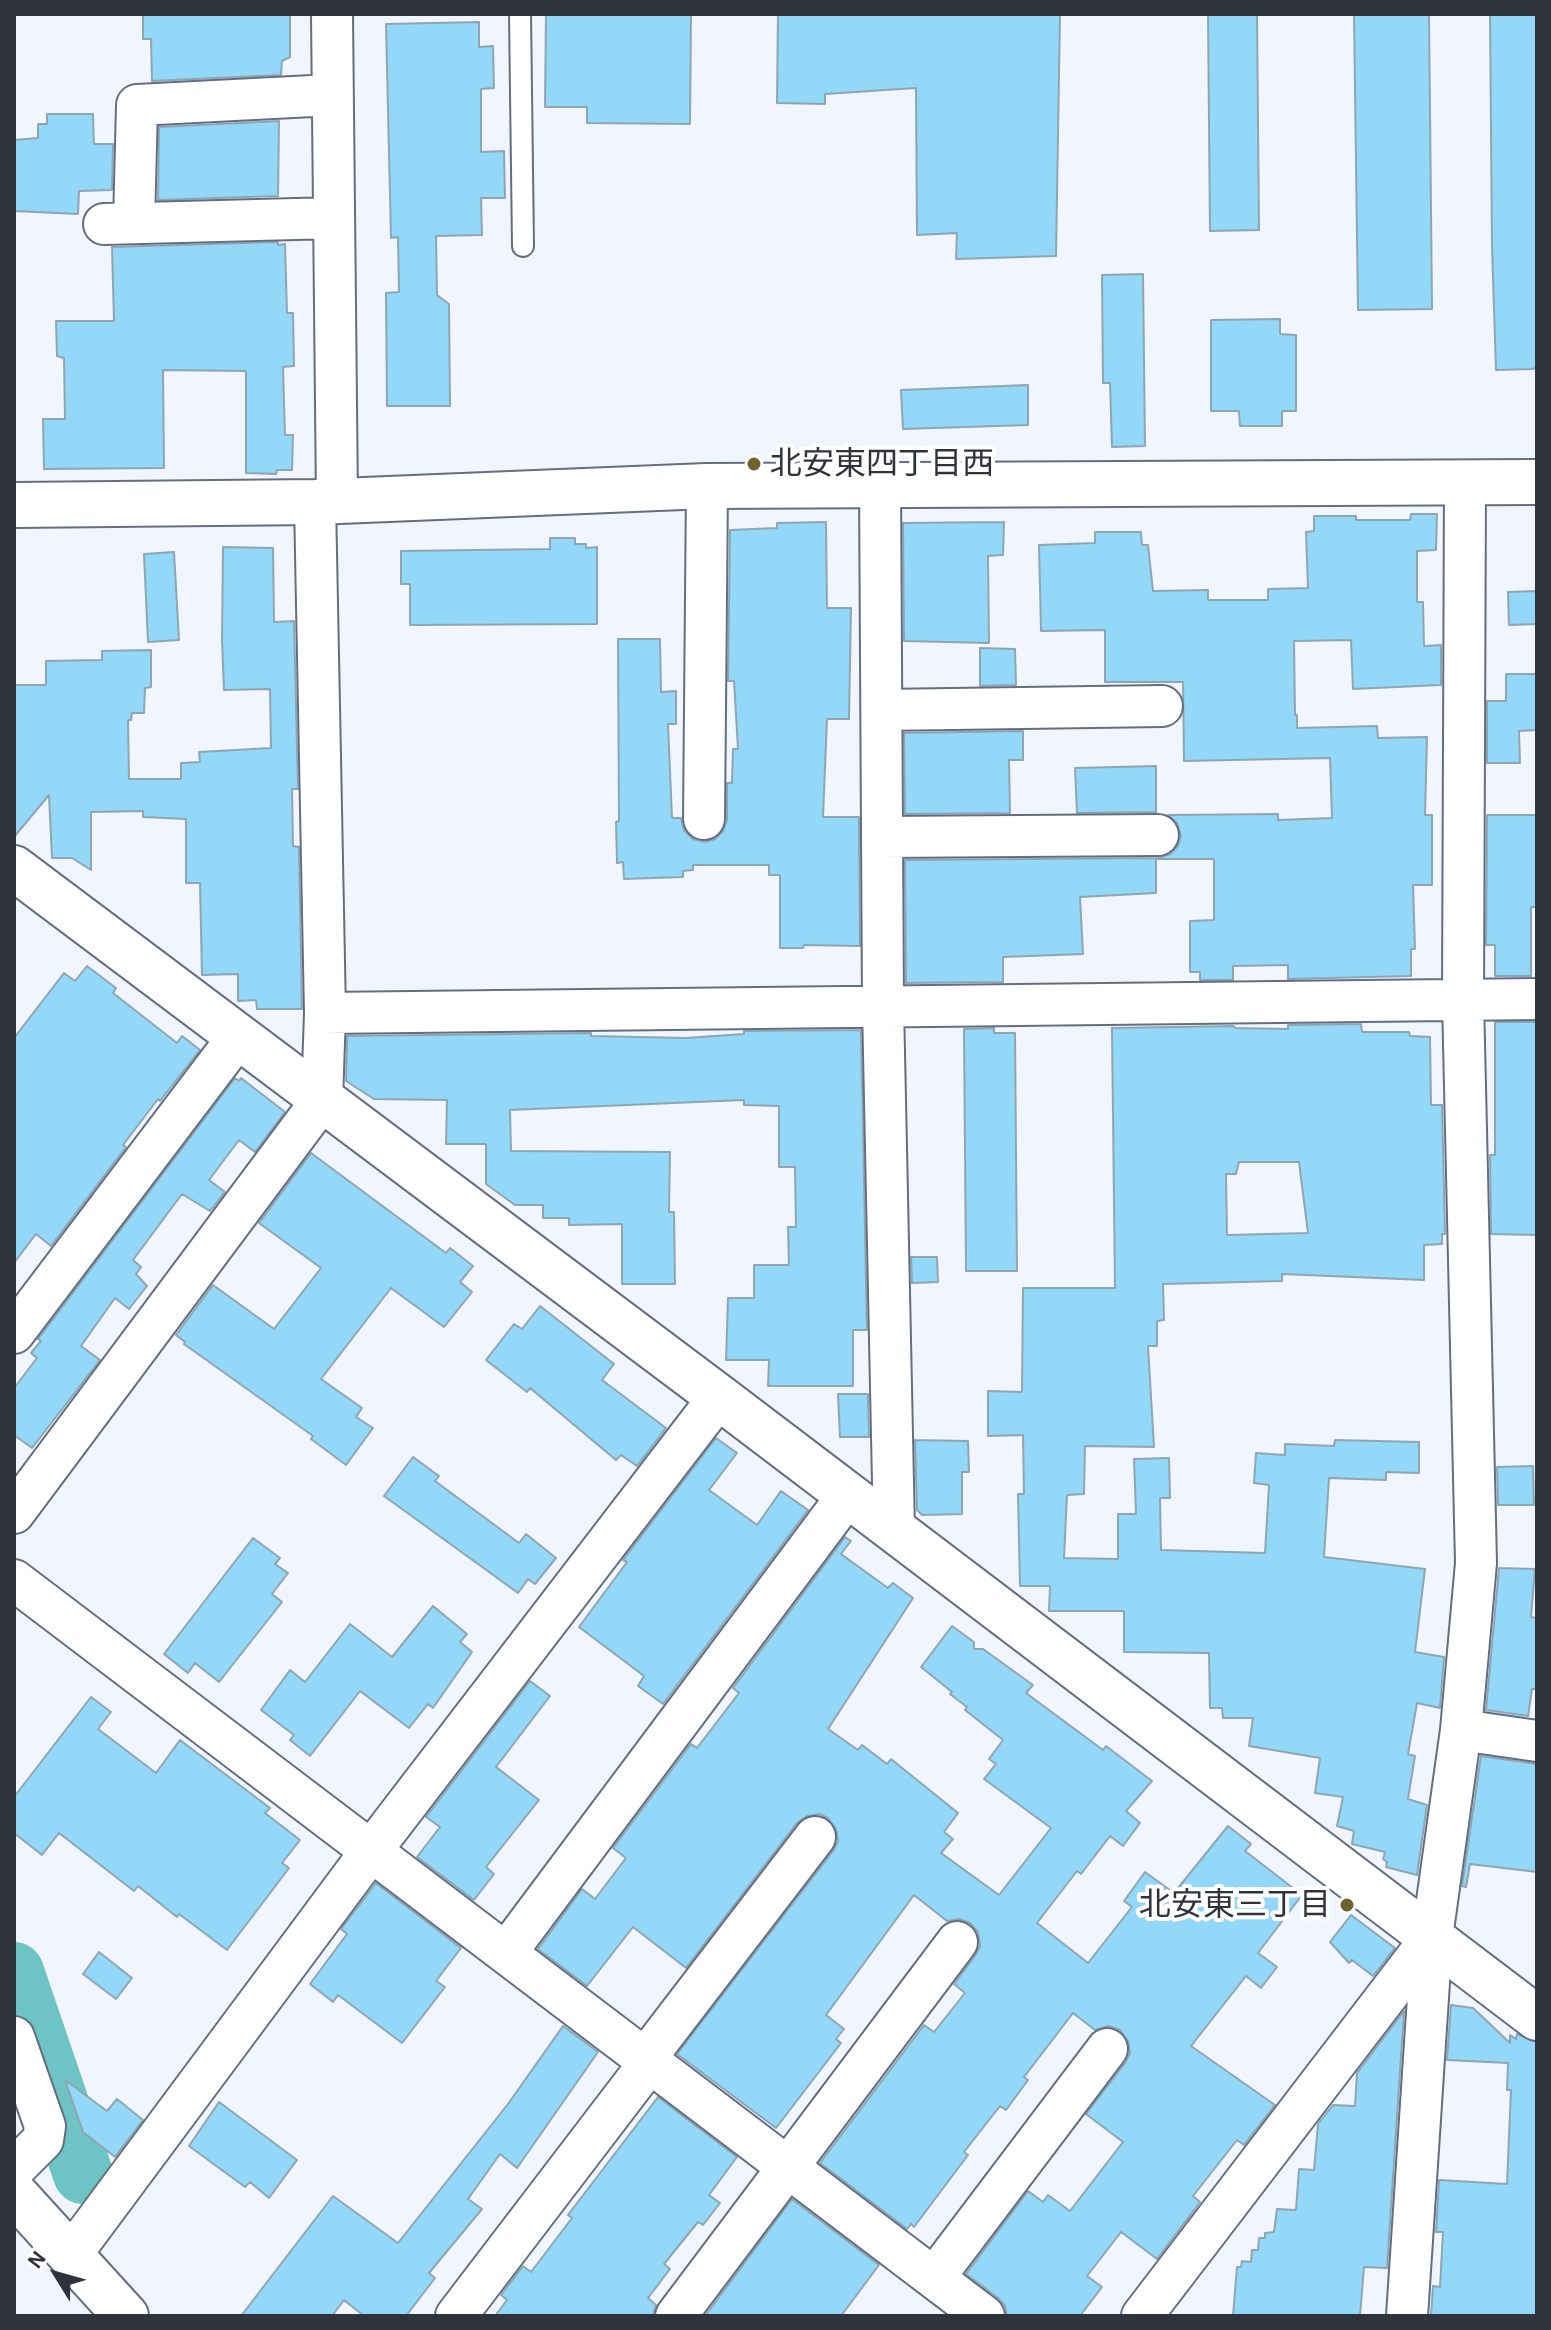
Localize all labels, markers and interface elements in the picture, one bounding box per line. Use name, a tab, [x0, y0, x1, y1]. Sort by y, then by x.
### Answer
place label: 北安東四丁目西	[770, 445, 994, 483]
marker: 北安東四丁目西	[745, 455, 763, 473]
place label: 北安東三丁目	[1139, 1886, 1331, 1924]
marker: 北安東三丁目	[1338, 1896, 1356, 1914]
north arrow	[16, 2234, 96, 2314]
text: N	[23, 2247, 50, 2272]

